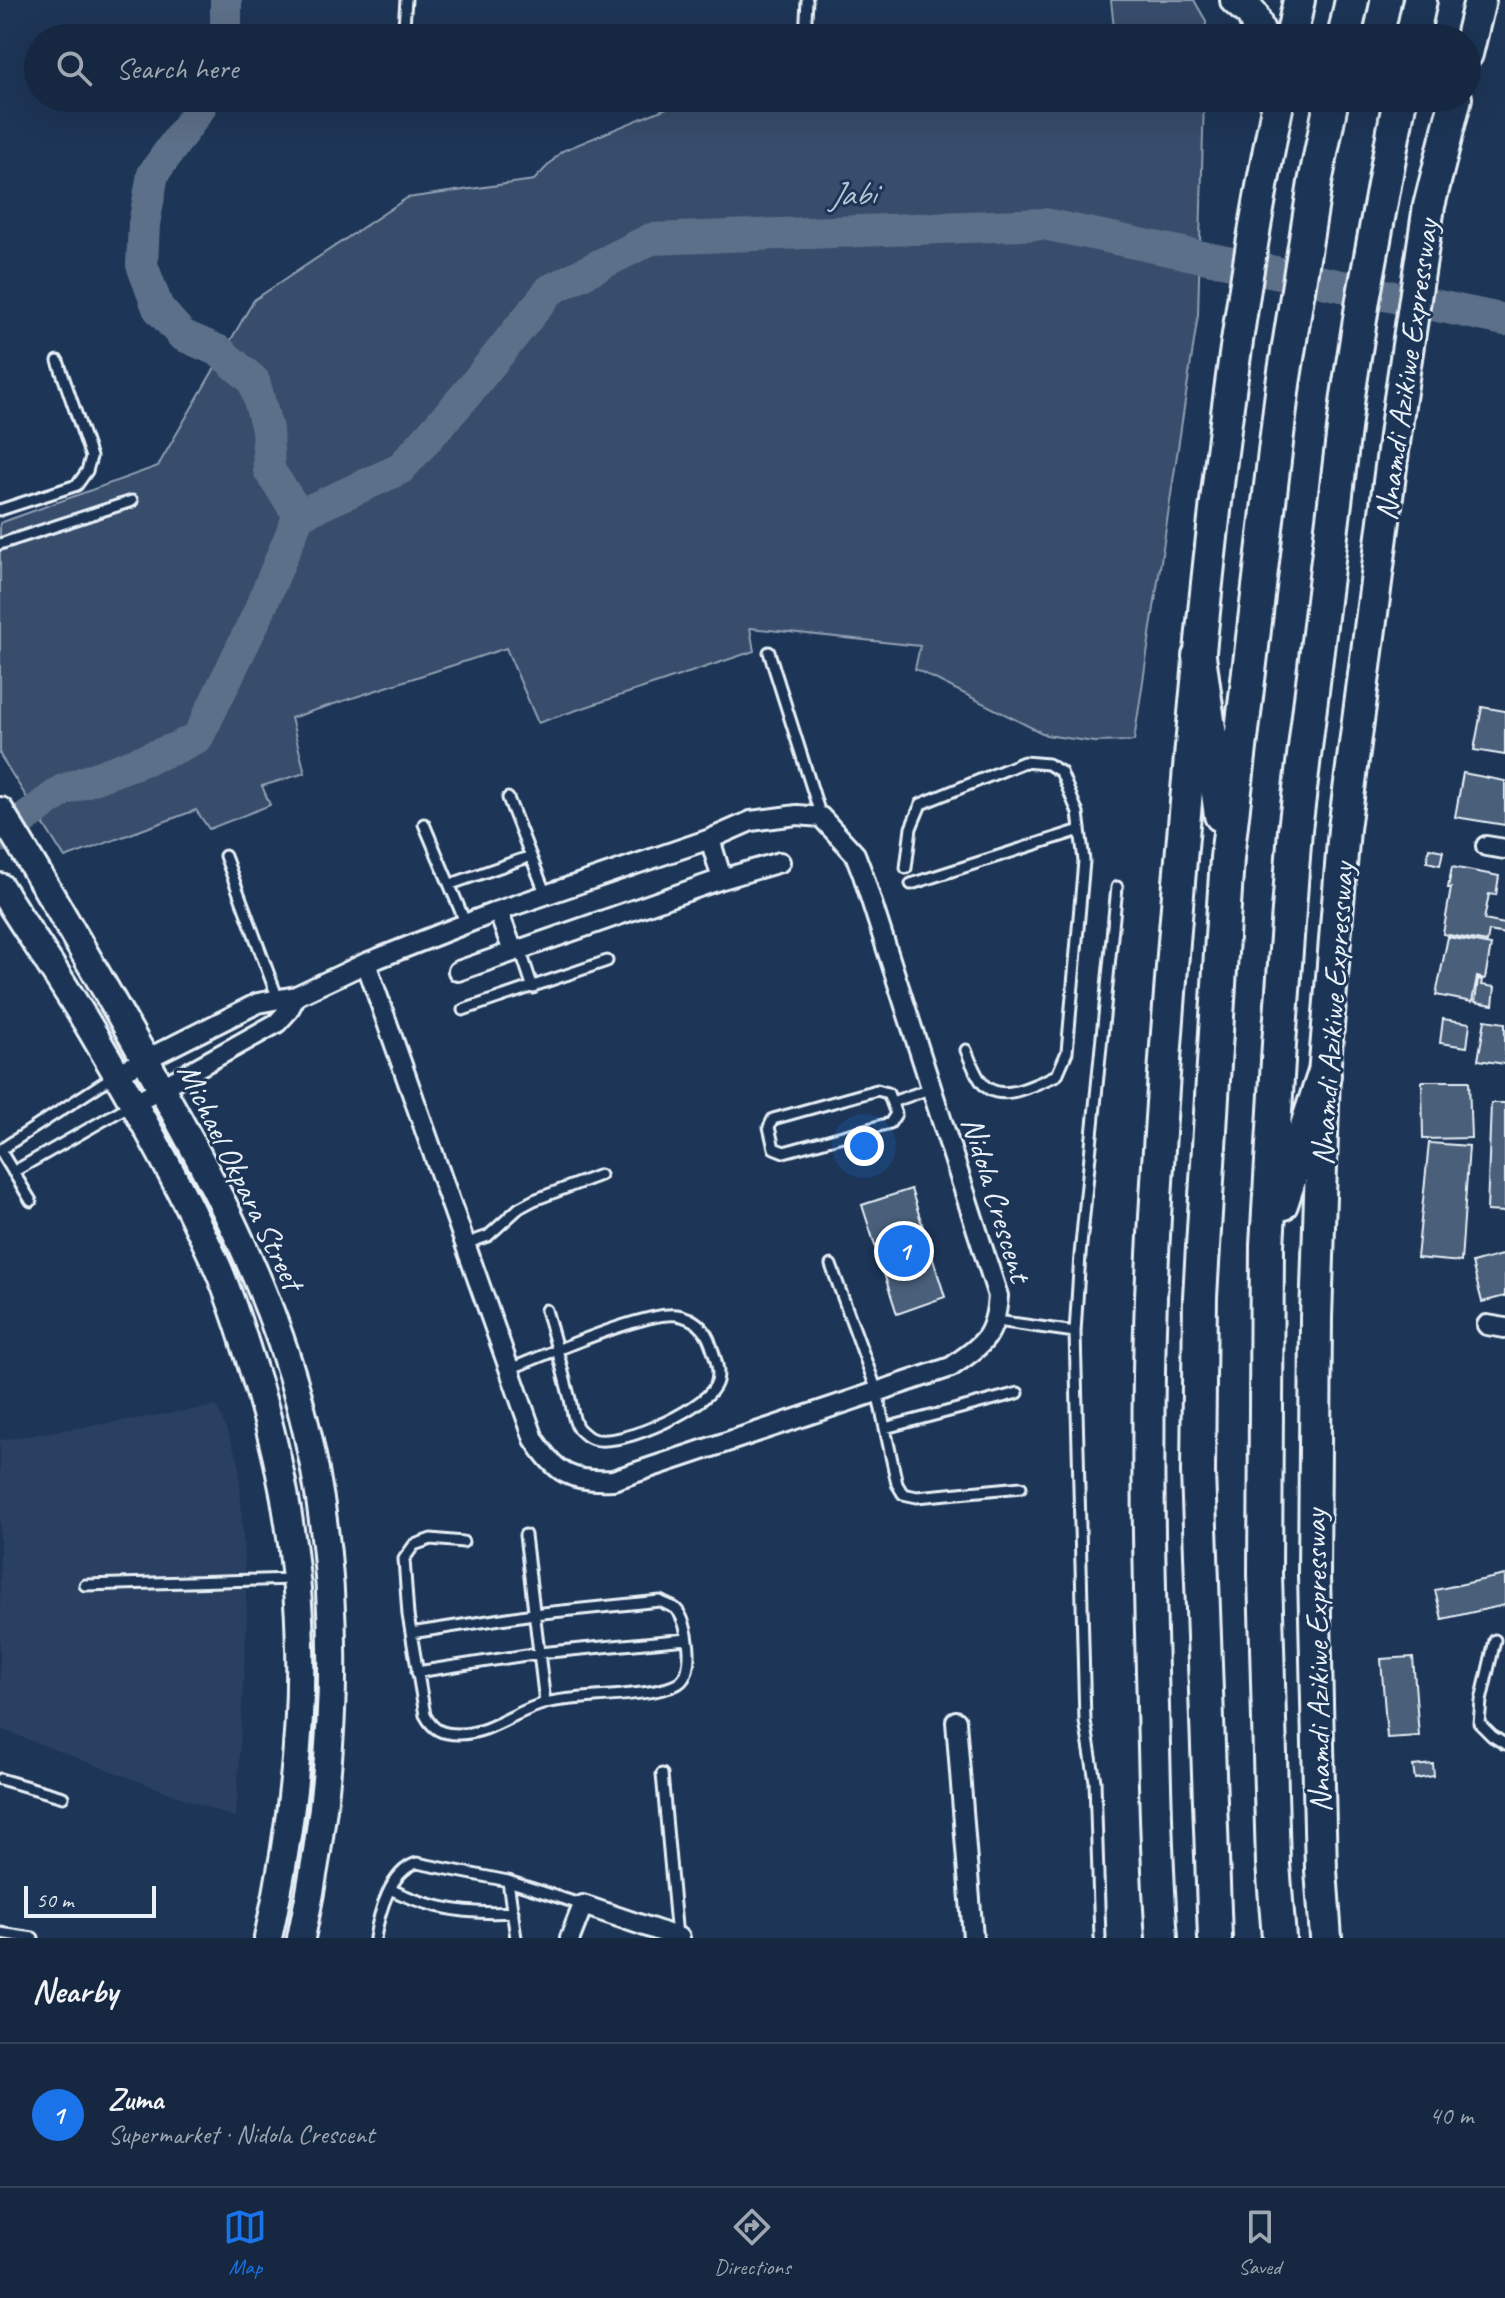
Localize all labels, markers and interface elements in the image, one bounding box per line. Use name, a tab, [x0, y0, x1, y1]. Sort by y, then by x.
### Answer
search box	[24, 24, 1481, 112]
icon: search	[52, 46, 96, 90]
text: Search here	[116, 49, 238, 87]
water label: Jabi	[825, 171, 883, 216]
street label: Nnamdi Azikiwe Expressway	[1365, 214, 1448, 523]
street label: Nnamdi Azikiwe Expressway	[1301, 858, 1364, 1167]
street label: Michael Okpara Street	[168, 1056, 315, 1300]
street label: Nidola Crescent	[952, 1112, 1042, 1290]
your location	[844, 1126, 884, 1166]
pin: 1	[878, 1221, 930, 1281]
street label: Nnamdi Azikiwe Expressway	[1294, 1506, 1341, 1813]
scale bar	[24, 1882, 156, 1918]
text: 50 m	[36, 1886, 73, 1914]
text: Nearby	[32, 1969, 118, 2012]
text: Zuma	[108, 2080, 163, 2118]
text: 1	[52, 2099, 64, 2132]
text: 40 m	[1429, 2099, 1473, 2132]
text: Supermarket · Nidola Crescent	[108, 2118, 374, 2151]
tab: Map	[223, 2205, 267, 2281]
tab: Directions	[714, 2205, 791, 2281]
tab: Saved	[1238, 2205, 1282, 2281]

